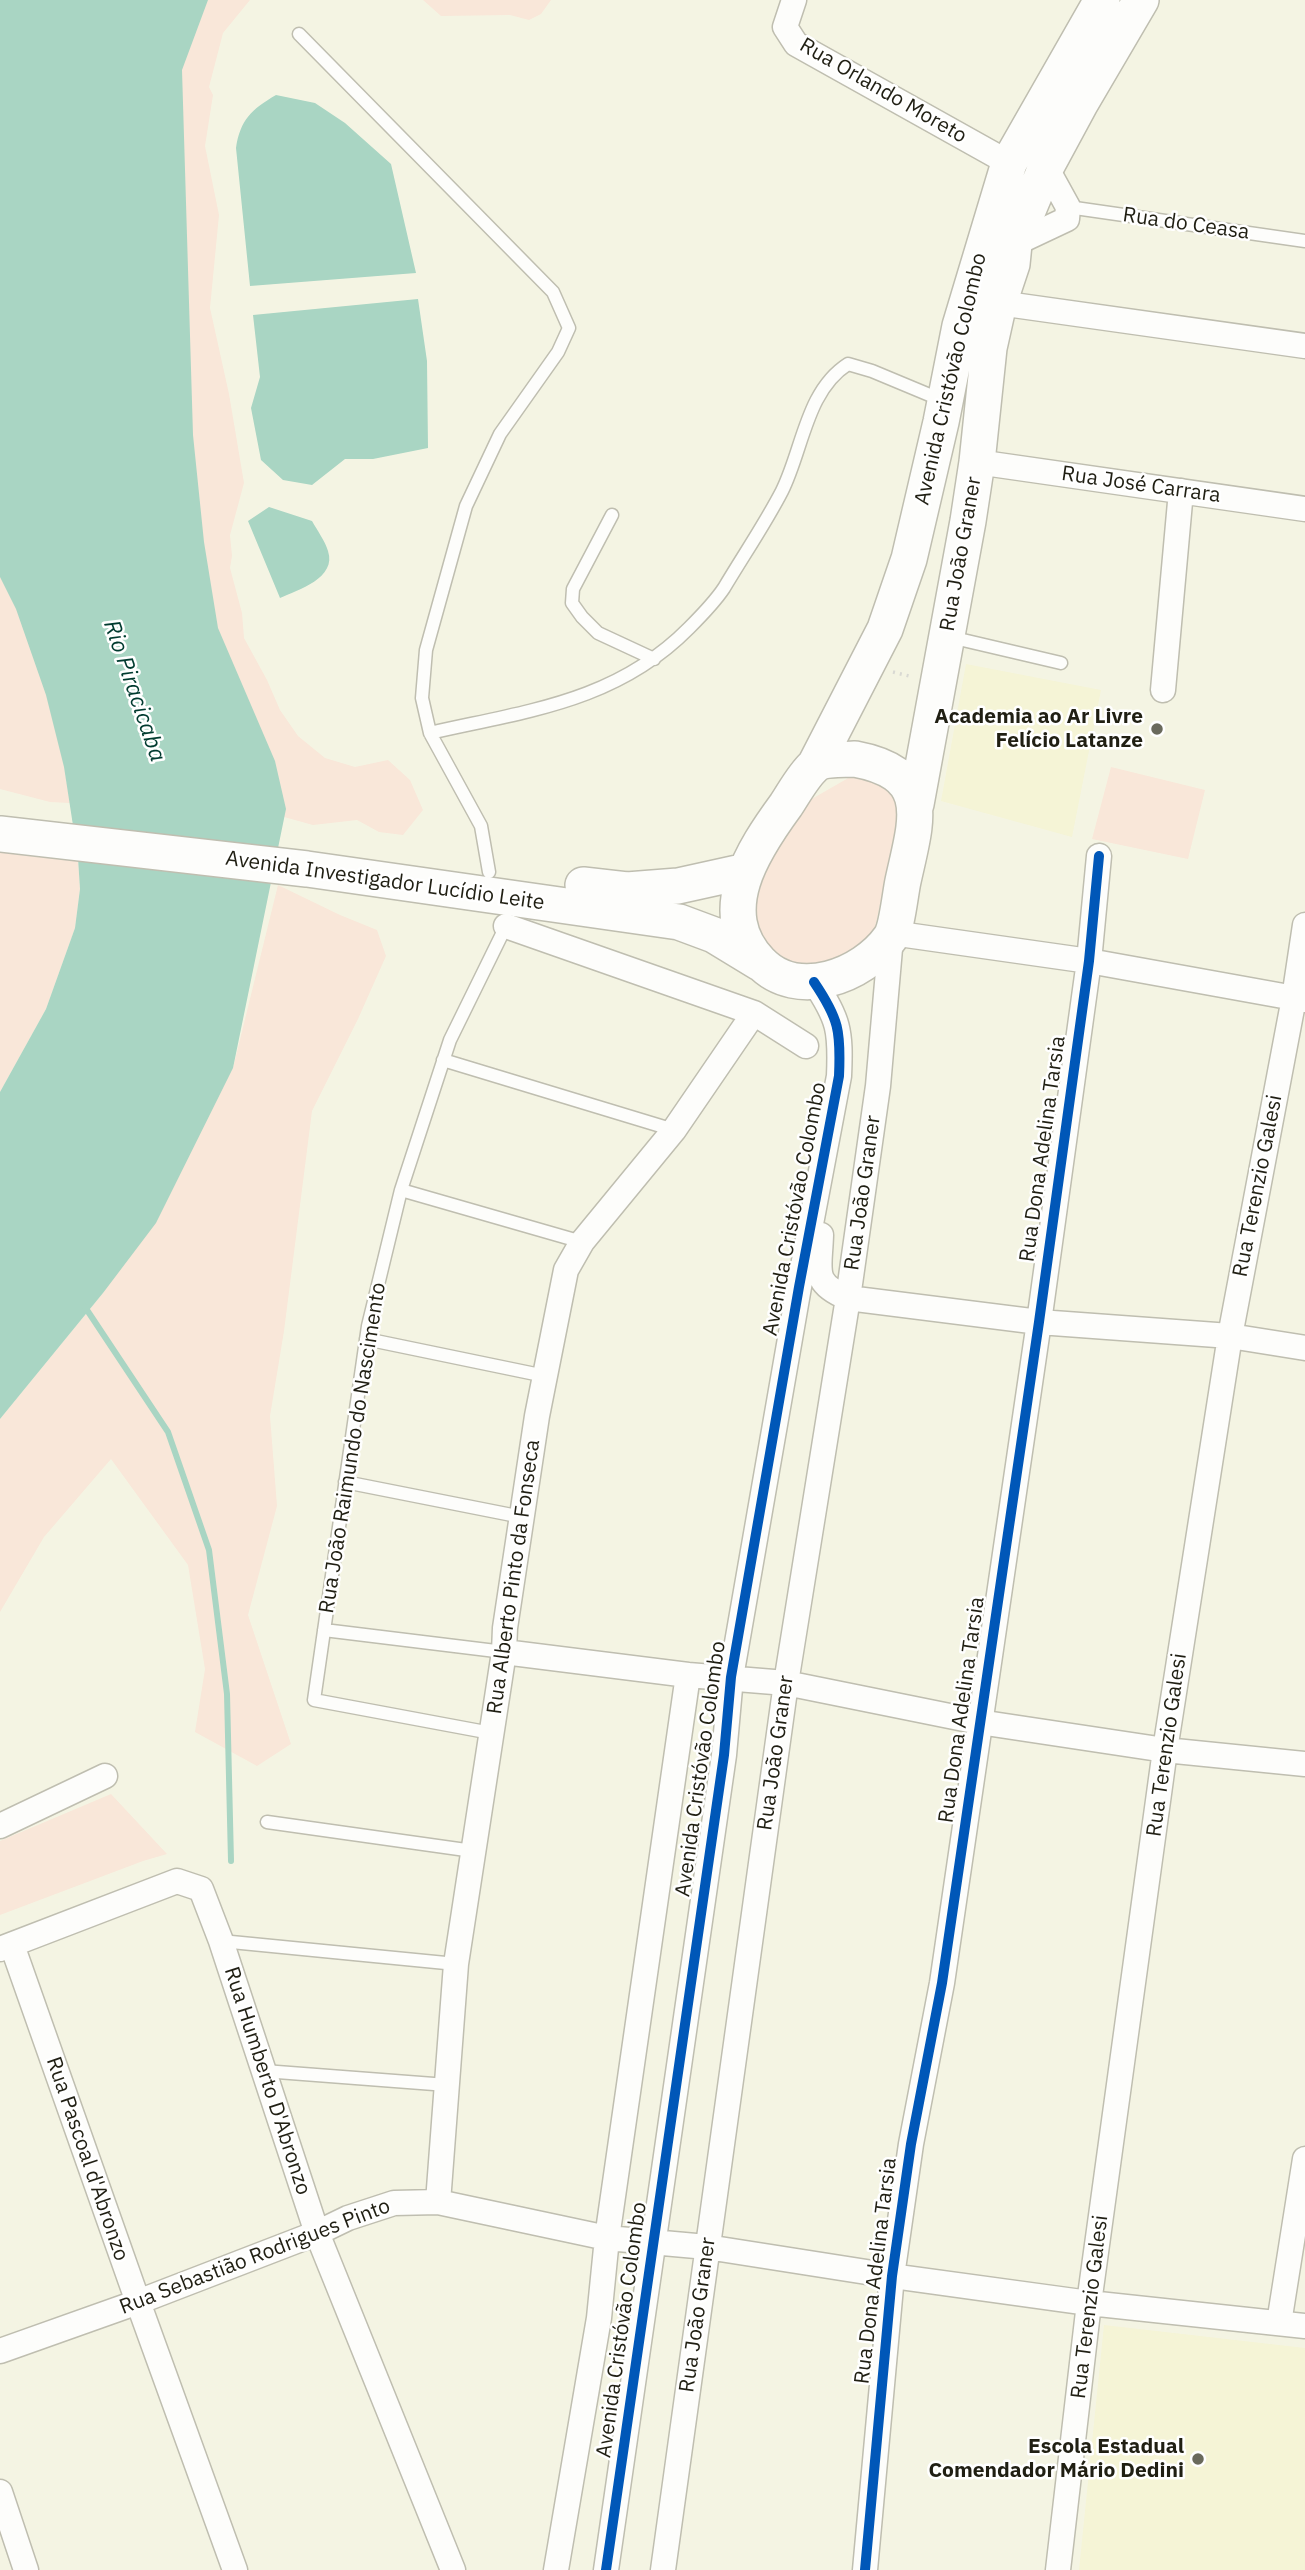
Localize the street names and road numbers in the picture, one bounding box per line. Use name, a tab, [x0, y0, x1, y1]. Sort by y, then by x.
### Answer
street label: Rua Orlando Moreto	[795, 33, 971, 149]
street label: Rua do Ceasa	[1121, 203, 1251, 245]
street label: Avenida Cristóvão Colombo	[910, 251, 992, 507]
street label: Rua José Carrara	[1060, 461, 1222, 509]
street label: Rua João Graner	[935, 475, 987, 633]
street label: Avenida Investigador Lucídio Leite	[224, 846, 546, 916]
street label: Rua Dona Adelina Tarsia	[1015, 1034, 1071, 1264]
street label: Avenida Cristóvão Colombo	[758, 1080, 832, 1338]
street label: Rua Terenzio Galesi	[1228, 1093, 1288, 1279]
street label: Rua João Graner	[840, 1114, 886, 1272]
street label: Rua João Raimundo do Nascimento	[314, 1281, 392, 1615]
street label: Rua Alberto Pinto da Fonseca	[482, 1438, 546, 1716]
street label: Rua Dona Adelina Tarsia	[934, 1595, 990, 1825]
street label: Avenida Cristóvão Colombo	[671, 1640, 731, 1898]
street label: Rua Terenzio Galesi	[1142, 1652, 1192, 1838]
street label: Rua João Graner	[753, 1674, 799, 1832]
street label: Rua Humberto D'Abronzo	[218, 1964, 316, 2198]
street label: Rua Pascoal d'Abronzo	[40, 2054, 134, 2264]
street label: Rua Dona Adelina Tarsia	[850, 2156, 902, 2386]
street label: Rua Sebastião Rodrigues Pinto	[116, 2194, 394, 2320]
street label: Avenida Cristóvão Colombo	[592, 2201, 652, 2459]
street label: Rua Terenzio Galesi	[1066, 2214, 1114, 2400]
street label: Rua João Graner	[675, 2236, 721, 2394]

